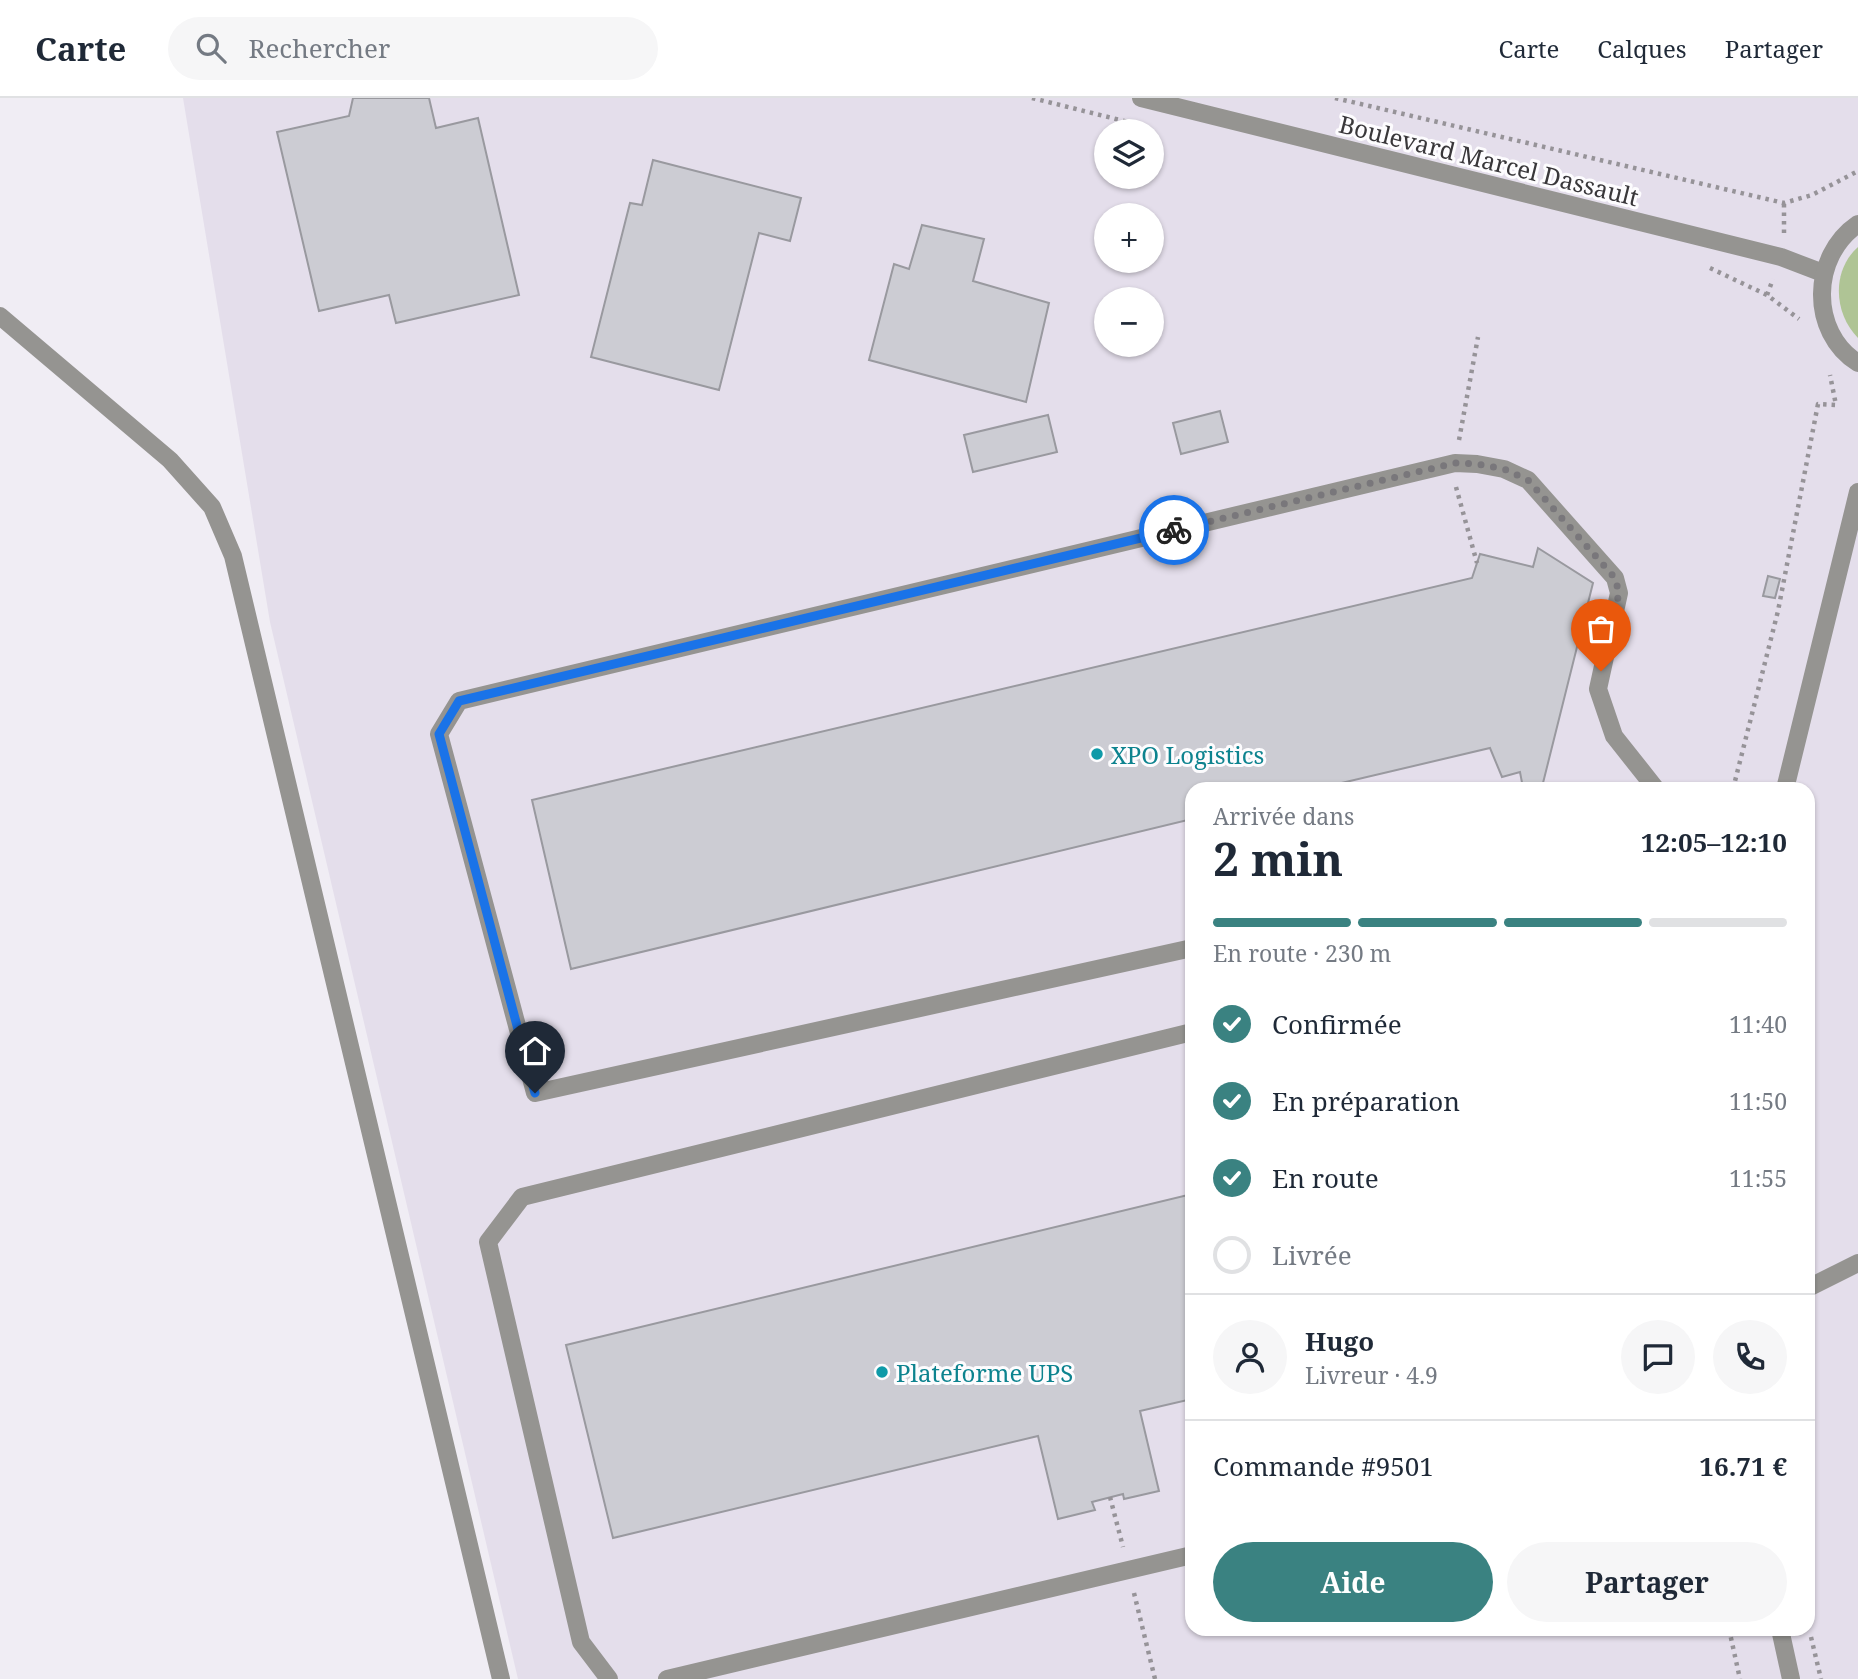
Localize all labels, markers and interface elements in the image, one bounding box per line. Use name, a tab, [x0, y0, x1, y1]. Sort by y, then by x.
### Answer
search box	[168, 17, 658, 80]
text: Carte	[35, 26, 126, 71]
icon: search	[192, 29, 230, 67]
text: Rechercher	[248, 30, 390, 66]
text: Carte	[1499, 32, 1559, 65]
text: Calques	[1597, 32, 1687, 65]
text: Partager	[1725, 32, 1823, 65]
street label: Boulevard Marcel Dassault	[1336, 107, 1642, 213]
map controls	[1094, 119, 1164, 357]
button: layers	[1094, 119, 1164, 189]
button: +	[1094, 203, 1164, 273]
button: −	[1094, 287, 1164, 357]
courier	[1139, 495, 1209, 565]
icon: bike	[1155, 511, 1193, 549]
pin	[1571, 599, 1631, 671]
icon: bag	[1582, 610, 1620, 648]
place label: XPO Logistics	[1111, 738, 1264, 771]
marker: XPO Logistics	[1089, 746, 1105, 762]
text: Arrivée dans	[1213, 800, 1354, 832]
text: 12:05–12:10	[1641, 824, 1787, 860]
text: 2 min	[1213, 827, 1343, 889]
text: En route · 230 m	[1213, 937, 1391, 969]
icon: check	[1213, 1005, 1251, 1043]
text: Confirmée	[1272, 1006, 1402, 1042]
text: 11:40	[1729, 1008, 1787, 1040]
pin	[505, 1021, 565, 1093]
icon: home	[516, 1032, 554, 1070]
icon: check	[1213, 1082, 1251, 1120]
text: En préparation	[1272, 1083, 1460, 1119]
text: 11:50	[1729, 1085, 1787, 1117]
icon: check	[1213, 1159, 1251, 1197]
text: En route	[1272, 1160, 1379, 1196]
text: 11:55	[1729, 1162, 1787, 1194]
text: Livrée	[1272, 1237, 1352, 1273]
button: person	[1213, 1320, 1287, 1394]
button: chat	[1621, 1320, 1695, 1394]
button: phone	[1713, 1320, 1787, 1394]
text: Hugo	[1305, 1323, 1374, 1359]
place label: Plateforme UPS	[896, 1356, 1073, 1389]
text: Livreur · 4.9	[1305, 1359, 1438, 1391]
marker: Plateforme UPS	[874, 1364, 890, 1380]
text: Commande #9501	[1213, 1448, 1434, 1484]
text: 16.71 €	[1699, 1448, 1787, 1484]
button: Aide	[1213, 1542, 1493, 1622]
button: Partager	[1507, 1542, 1787, 1622]

